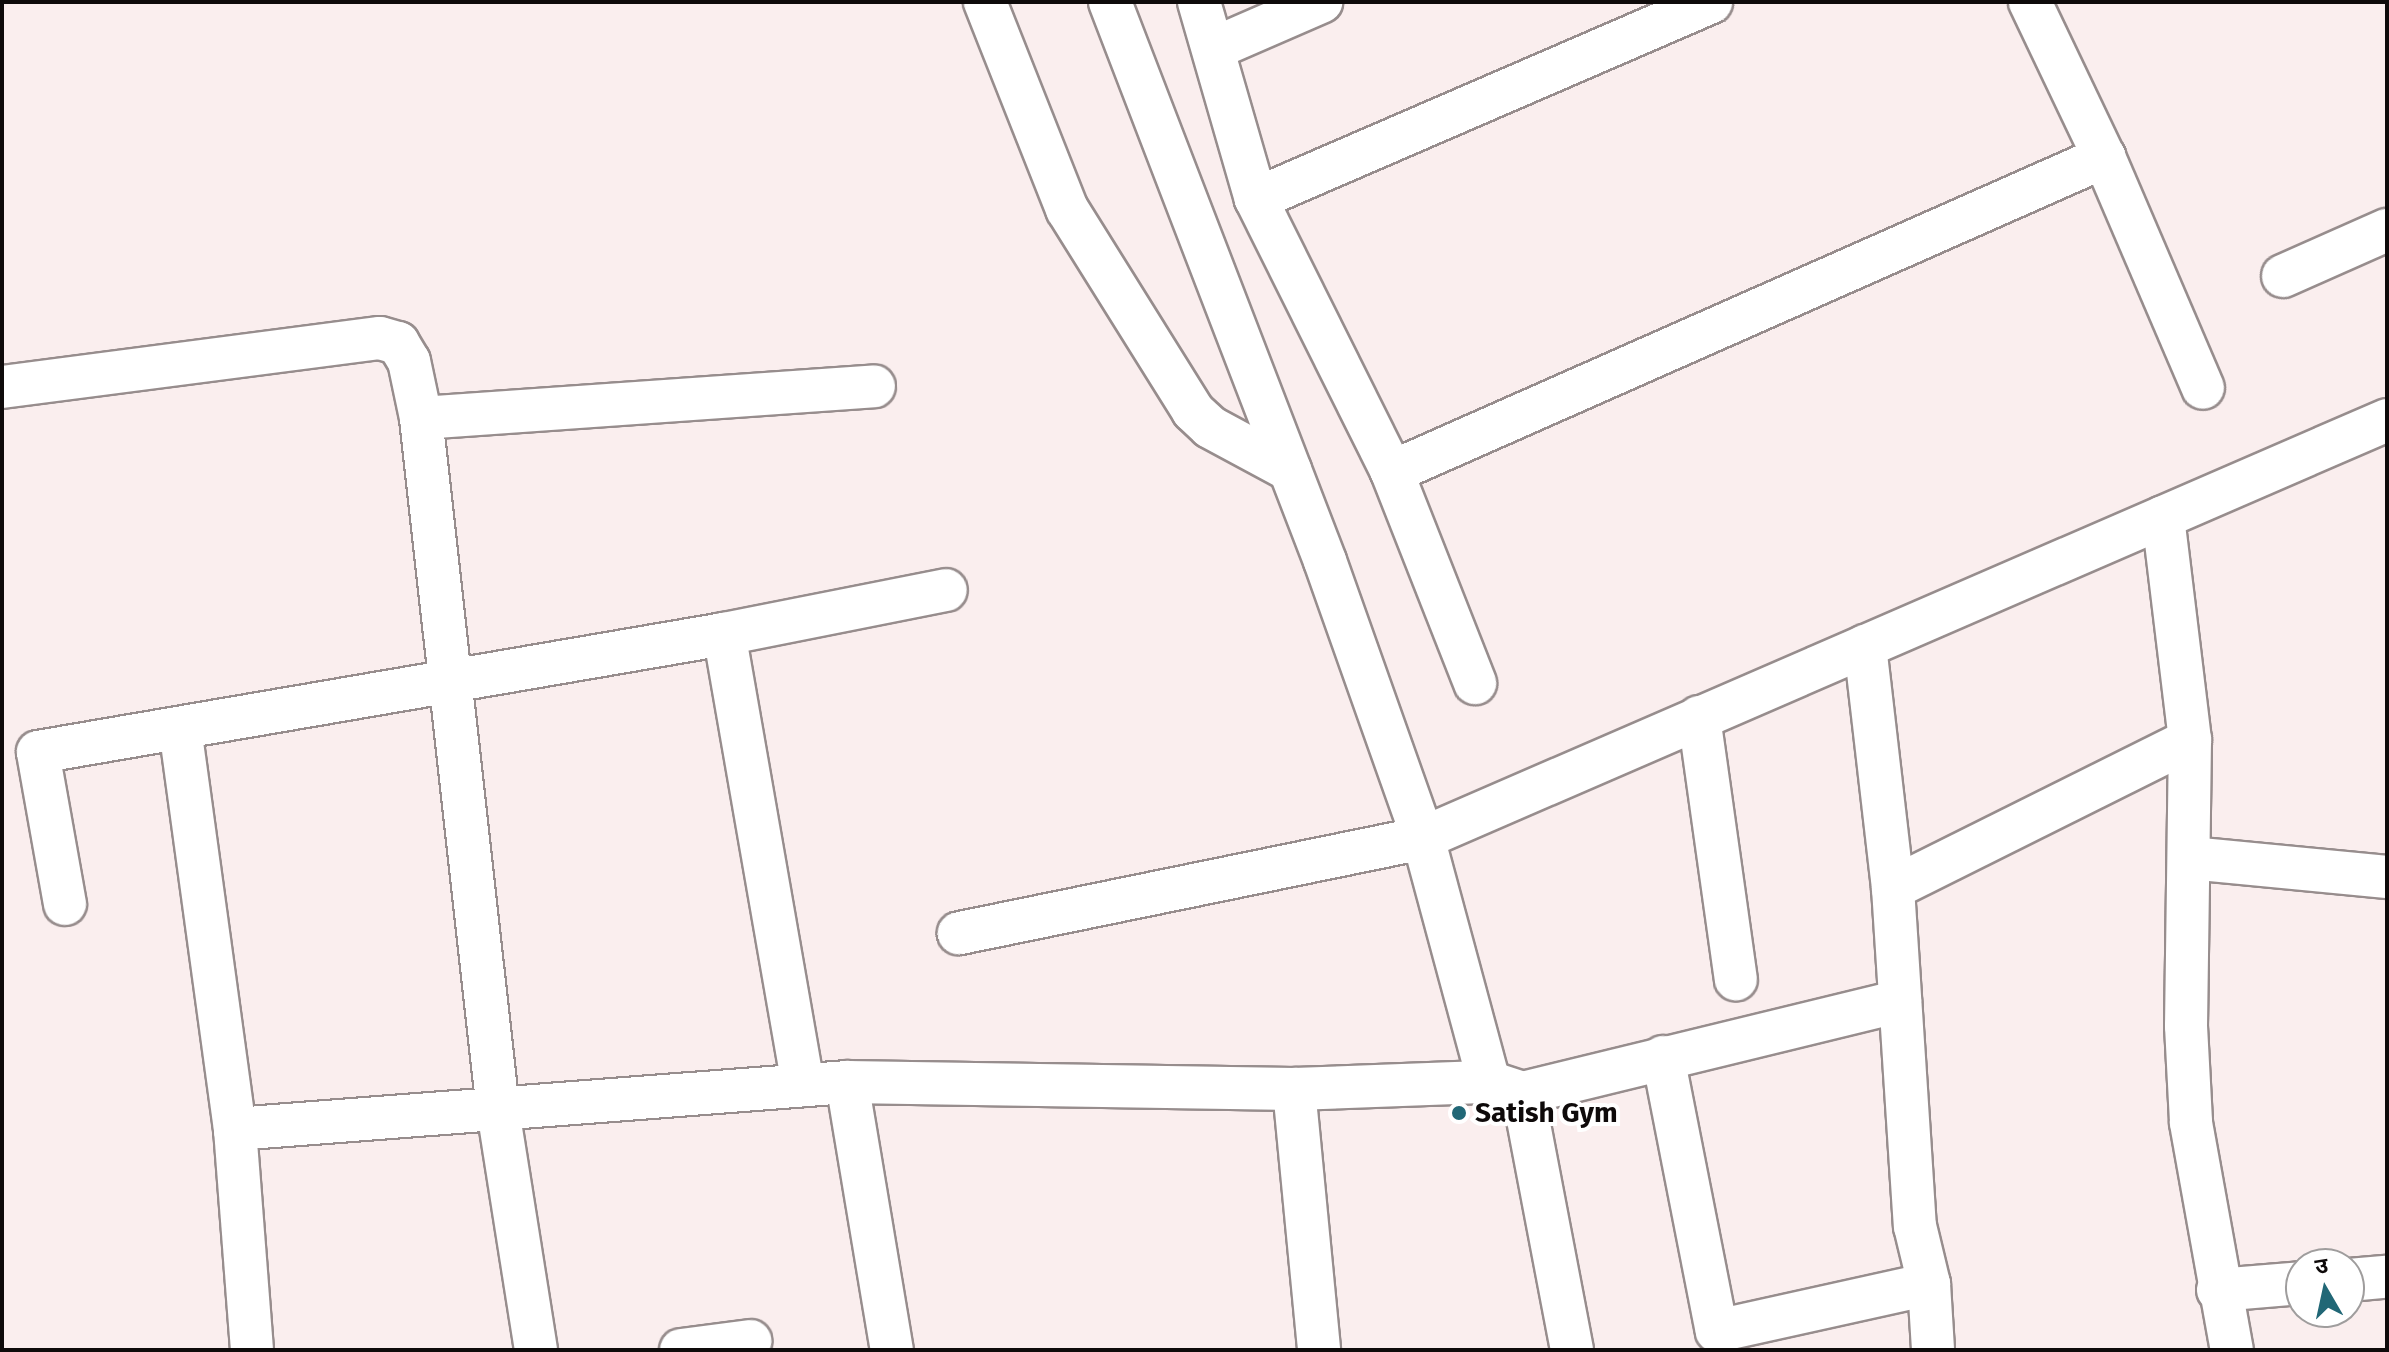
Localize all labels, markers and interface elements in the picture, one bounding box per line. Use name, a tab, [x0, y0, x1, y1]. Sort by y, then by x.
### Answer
place label: Satish Gym	[1475, 1096, 1618, 1130]
marker: Satish Gym	[1450, 1104, 1468, 1122]
north arrow	[2285, 1248, 2365, 1328]
text: उ	[2313, 1251, 2330, 1280]

